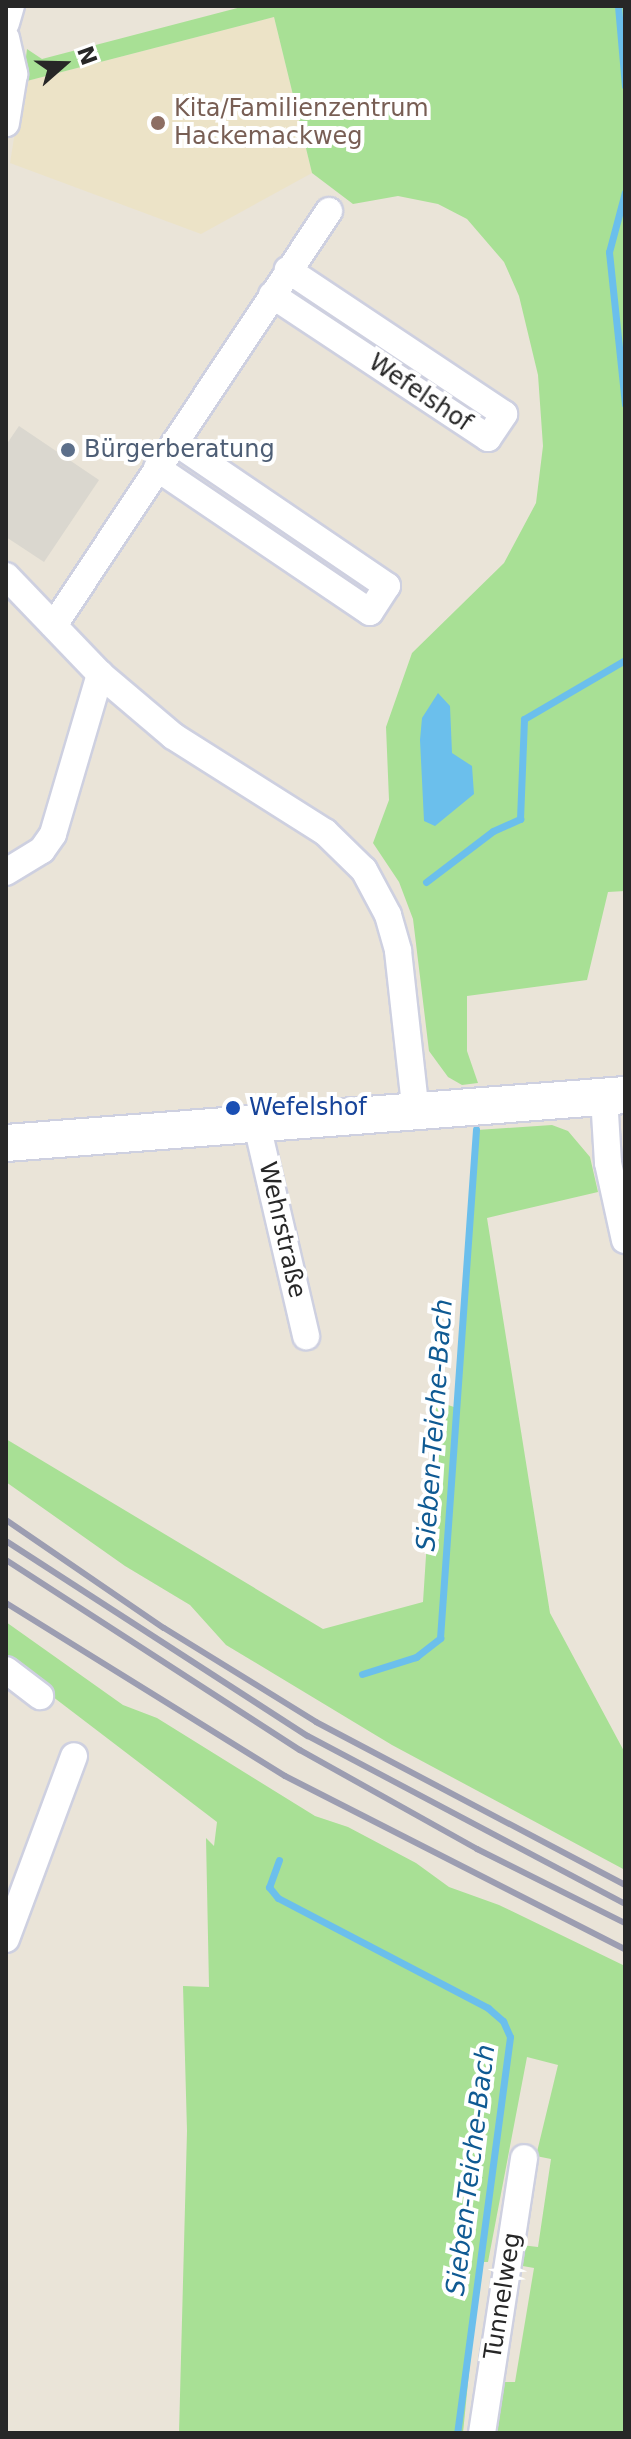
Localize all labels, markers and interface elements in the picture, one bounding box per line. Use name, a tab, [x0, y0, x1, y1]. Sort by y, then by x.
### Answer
north arrow	[24, 24, 104, 104]
text: N	[72, 43, 102, 69]
place label: Kita/Familienzentrum Hackemackweg	[174, 95, 429, 151]
marker: Kita/Familienzentrum Hackemackweg	[149, 114, 167, 132]
street label: Wefelshof	[363, 348, 477, 438]
place label: Bürgerberatung	[84, 436, 275, 464]
marker: Bürgerberatung	[59, 441, 77, 459]
place label: Wefelshof	[249, 1094, 367, 1122]
marker: Wefelshof	[224, 1099, 242, 1117]
street label: Wehrstraße	[252, 1159, 312, 1301]
water label: Sieben-Teiche-Bach	[411, 1298, 459, 1552]
water label: Sieben-Teiche-Bach	[440, 2043, 502, 2297]
street label: Tunnelweg	[479, 2231, 527, 2361]

